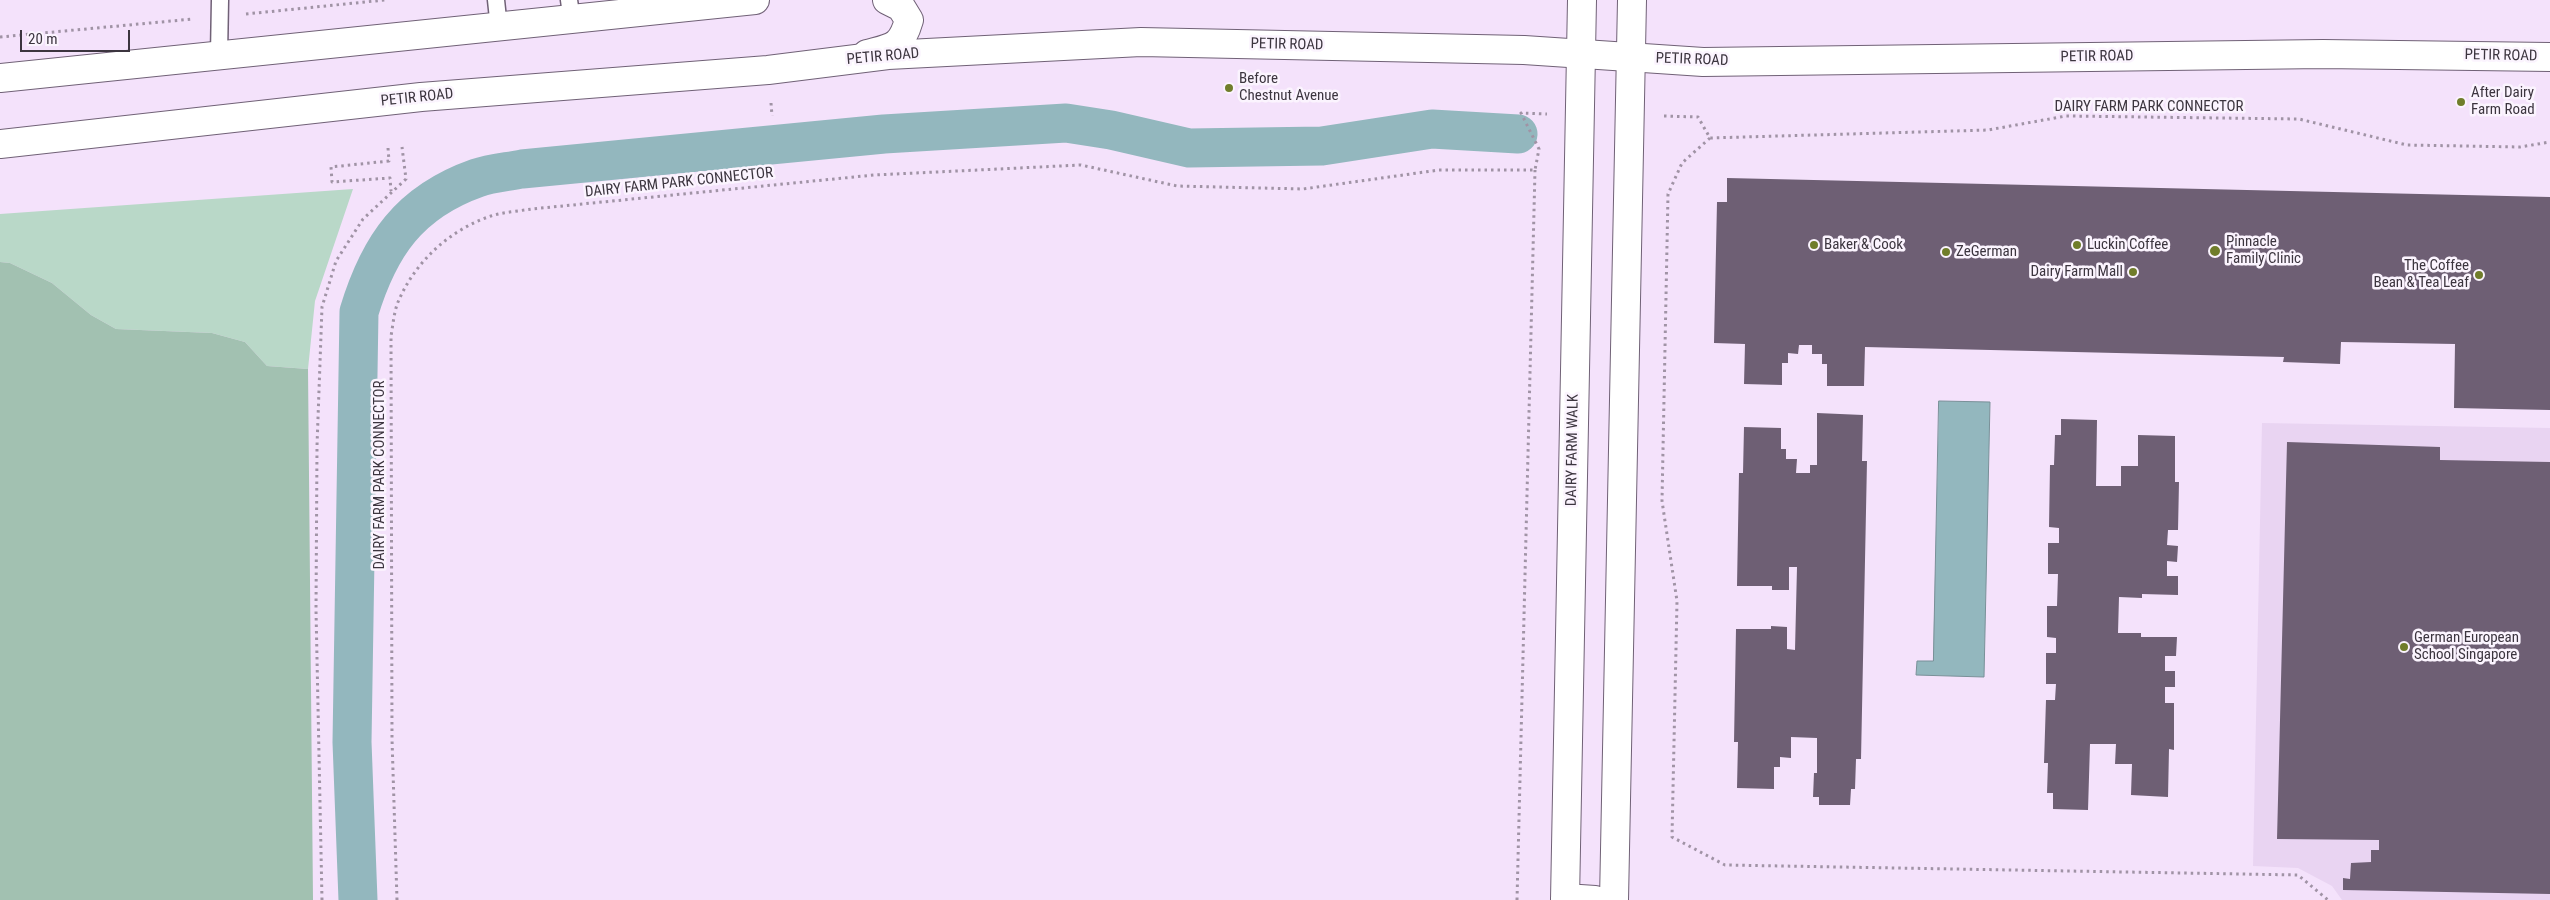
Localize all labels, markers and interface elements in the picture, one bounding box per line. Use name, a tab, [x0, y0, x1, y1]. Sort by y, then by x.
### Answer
scale bar	[22, 20, 132, 52]
text: 20 m	[28, 30, 58, 48]
street label: PETIR ROAD	[1250, 35, 1324, 55]
street label: PETIR ROAD	[846, 45, 920, 69]
street label: PETIR ROAD	[2464, 46, 2538, 66]
street label: PETIR ROAD	[2060, 47, 2134, 67]
street label: PETIR ROAD	[1655, 50, 1729, 70]
place label: Before Chestnut Avenue	[1239, 70, 1339, 105]
marker: Before Chestnut Avenue	[1223, 82, 1235, 94]
place label: After Dairy Farm Road	[2471, 84, 2535, 119]
street label: PETIR ROAD	[380, 85, 454, 111]
marker: After Dairy Farm Road	[2455, 96, 2467, 108]
street label: DAIRY FARM PARK CONNECTOR	[2054, 98, 2244, 116]
street label: DAIRY FARM PARK CONNECTOR	[584, 164, 774, 202]
place label: Pinnacle Family Clinic	[2226, 233, 2301, 268]
place label: Baker & Cook	[1824, 236, 1903, 254]
place label: Luckin Coffee	[2087, 236, 2168, 254]
marker: Baker & Cook	[1808, 239, 1820, 251]
marker: Luckin Coffee	[2071, 239, 2083, 251]
place label: ZeGerman	[1956, 243, 2017, 261]
marker: Pinnacle Family Clinic	[2208, 244, 2222, 258]
marker: ZeGerman	[1940, 246, 1952, 258]
place label: The Coffee Bean & Tea Leaf	[2373, 257, 2469, 292]
place label: Dairy Farm Mall	[2031, 263, 2123, 281]
marker: Dairy Farm Mall	[2127, 266, 2139, 278]
marker: The Coffee Bean & Tea Leaf	[2473, 269, 2485, 281]
street label: DAIRY FARM PARK CONNECTOR	[371, 380, 389, 570]
street label: DAIRY FARM WALK	[1563, 394, 1583, 506]
place label: German European School Singapore	[2414, 629, 2519, 664]
marker: German European School Singapore	[2398, 641, 2410, 653]

